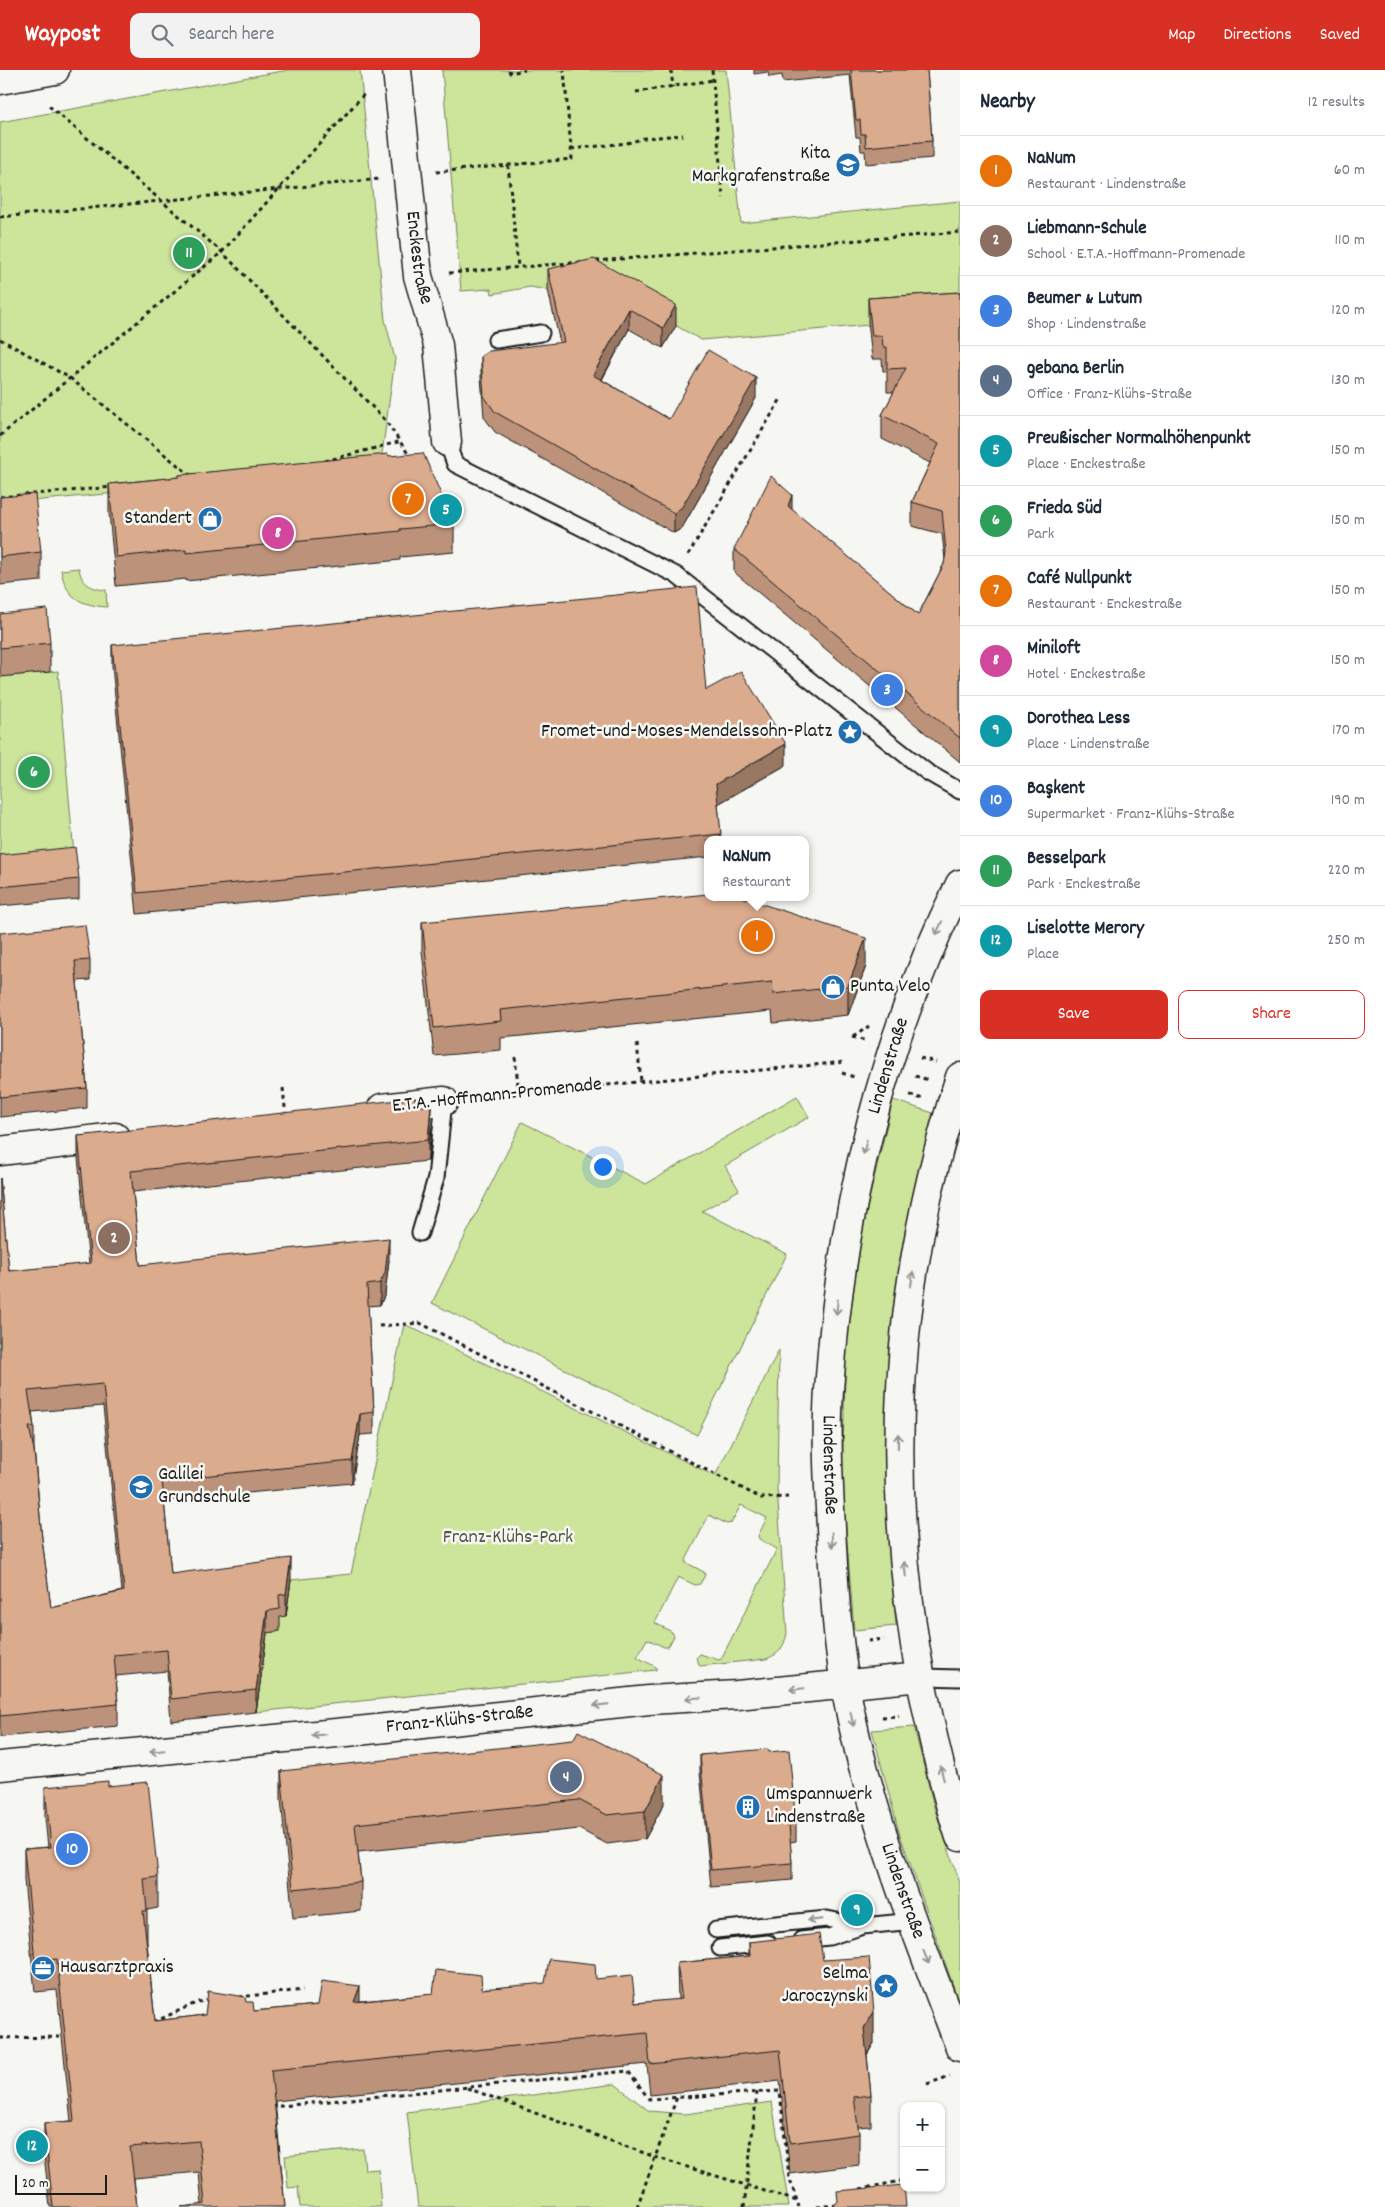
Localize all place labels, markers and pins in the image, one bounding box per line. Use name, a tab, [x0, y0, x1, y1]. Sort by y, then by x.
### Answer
place label: Kita Markgrafenstraße	[692, 140, 831, 191]
school or university icon: Kita Markgrafenstraße	[835, 152, 861, 178]
pin: 11	[173, 234, 205, 272]
pin: 7	[392, 480, 424, 518]
pin: 5	[430, 491, 462, 529]
place label: Standert	[124, 505, 192, 533]
shop icon: Standert	[197, 506, 223, 532]
pin: 8	[262, 514, 294, 552]
pin: 3	[871, 671, 903, 709]
place label: Fromet-und-Moses-Mendelssohn-Platz	[541, 718, 832, 746]
place icon: Fromet-und-Moses-Mendelssohn-Platz	[837, 719, 863, 745]
pin: 6	[18, 753, 50, 791]
pin: 1	[741, 917, 773, 955]
place label: Punta Velo	[850, 973, 930, 1001]
shop icon: Punta Velo	[820, 974, 846, 1000]
pin: 2	[98, 1219, 130, 1257]
place label: Galilei Grundschule	[158, 1461, 251, 1512]
school or university icon: Galilei Grundschule	[128, 1474, 154, 1500]
pin: 4	[550, 1758, 582, 1796]
place label: Umspannwerk Lindenstraße	[766, 1781, 872, 1832]
building icon: Umspannwerk Lindenstraße	[735, 1794, 761, 1820]
pin: 10	[56, 1830, 88, 1868]
pin: 9	[841, 1891, 873, 1929]
place label: Hausarztpraxis	[60, 1954, 174, 1982]
office icon: Hausarztpraxis	[30, 1955, 56, 1981]
place label: Selma Jaroczynski	[782, 1960, 869, 2011]
place icon: Selma Jaroczynski	[873, 1973, 899, 1999]
pin: 12	[16, 2127, 48, 2165]

